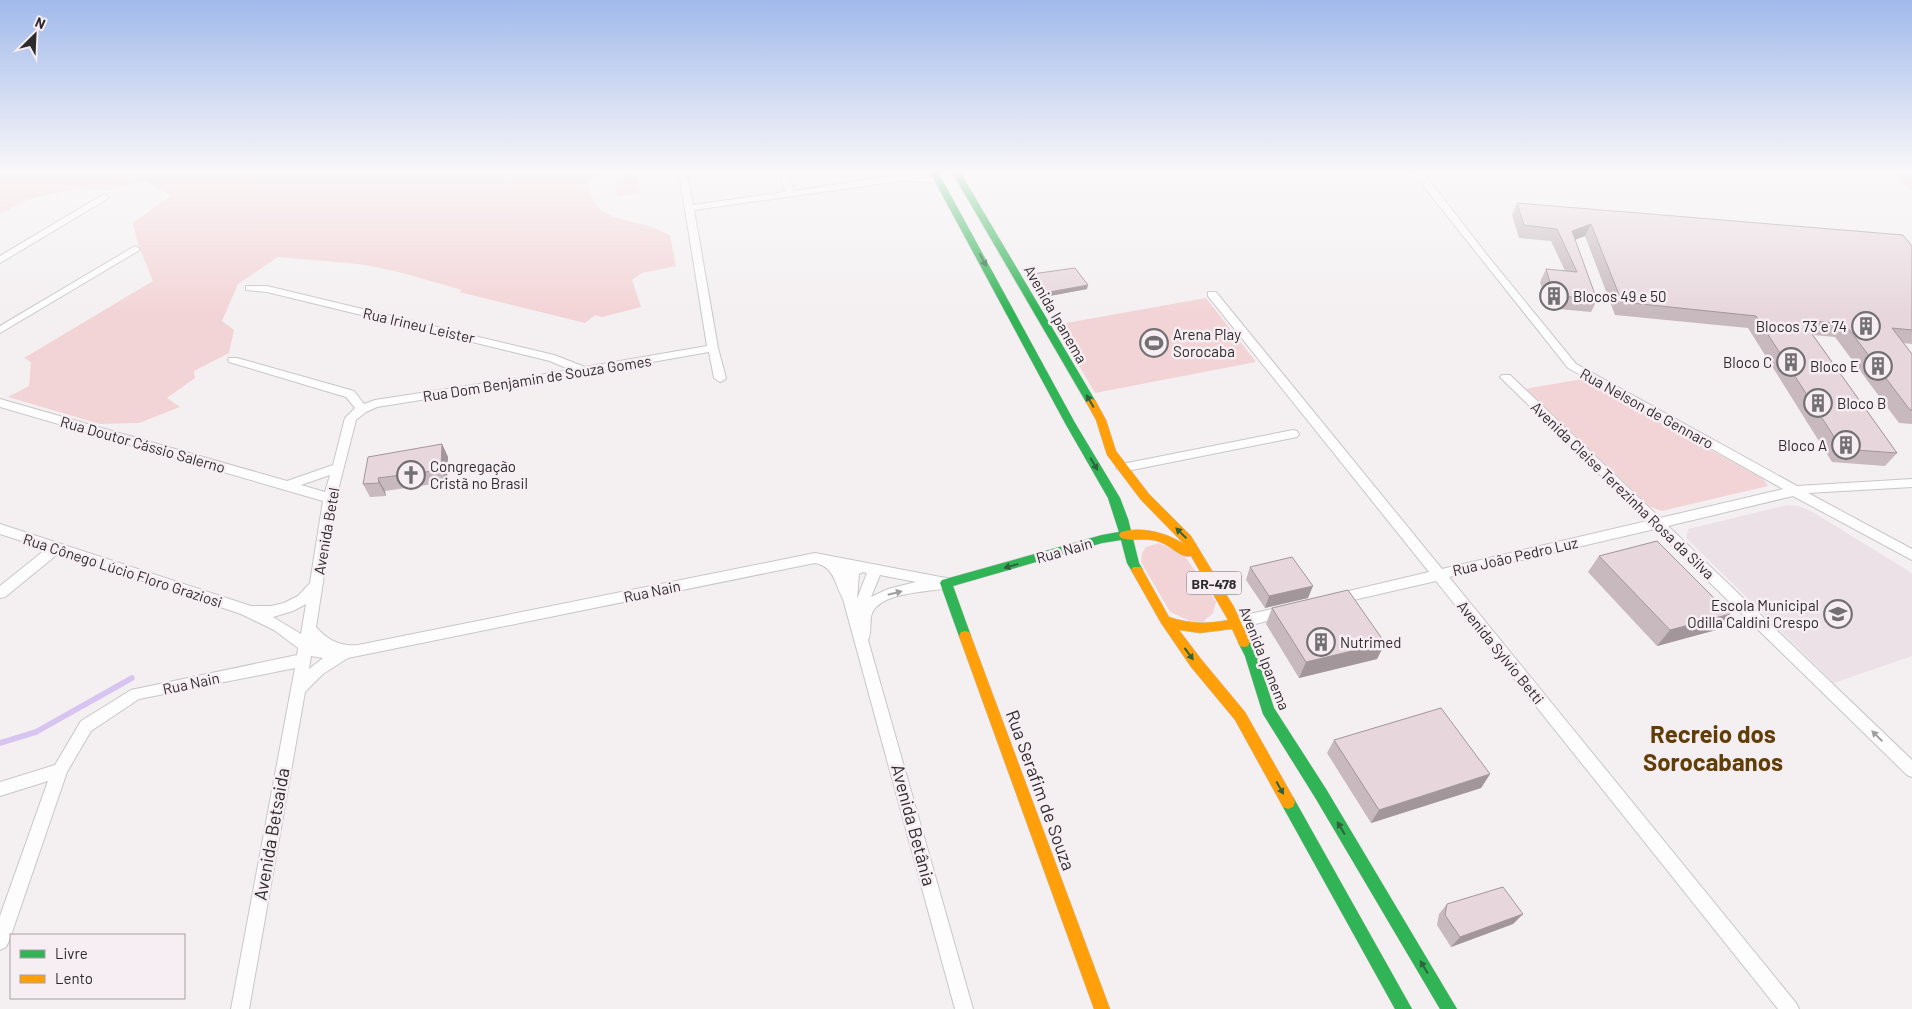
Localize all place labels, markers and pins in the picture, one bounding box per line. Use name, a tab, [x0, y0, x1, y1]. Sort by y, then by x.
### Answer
building icon: Blocos 49 e 50	[1539, 281, 1569, 311]
place label: Blocos 49 e 50	[1573, 287, 1666, 305]
building icon: Blocos 73 e 74	[1851, 311, 1881, 341]
place label: Blocos 73 e 74	[1756, 317, 1847, 335]
place label: Arena Play Sorocaba	[1173, 325, 1241, 360]
sports icon: Arena Play Sorocaba	[1139, 328, 1169, 358]
building icon: Bloco C	[1776, 347, 1806, 377]
building icon: Bloco E	[1863, 351, 1893, 381]
place label: Bloco C	[1723, 353, 1772, 371]
place label: Bloco E	[1810, 357, 1859, 375]
building icon: Bloco B	[1803, 388, 1833, 418]
place label: Bloco B	[1837, 394, 1886, 412]
building icon: Bloco A	[1831, 430, 1861, 460]
place label: Bloco A	[1778, 436, 1827, 454]
place label: Congregação Cristã no Brasil	[430, 457, 528, 492]
church icon: Congregação Cristã no Brasil	[396, 460, 426, 490]
place label: Escola Municipal Odilla Caldini Crespo	[1687, 596, 1819, 631]
school or university icon: Escola Municipal Odilla Caldini Crespo	[1823, 599, 1853, 629]
building icon: Nutrimed	[1306, 627, 1336, 657]
place label: Nutrimed	[1340, 633, 1401, 651]

